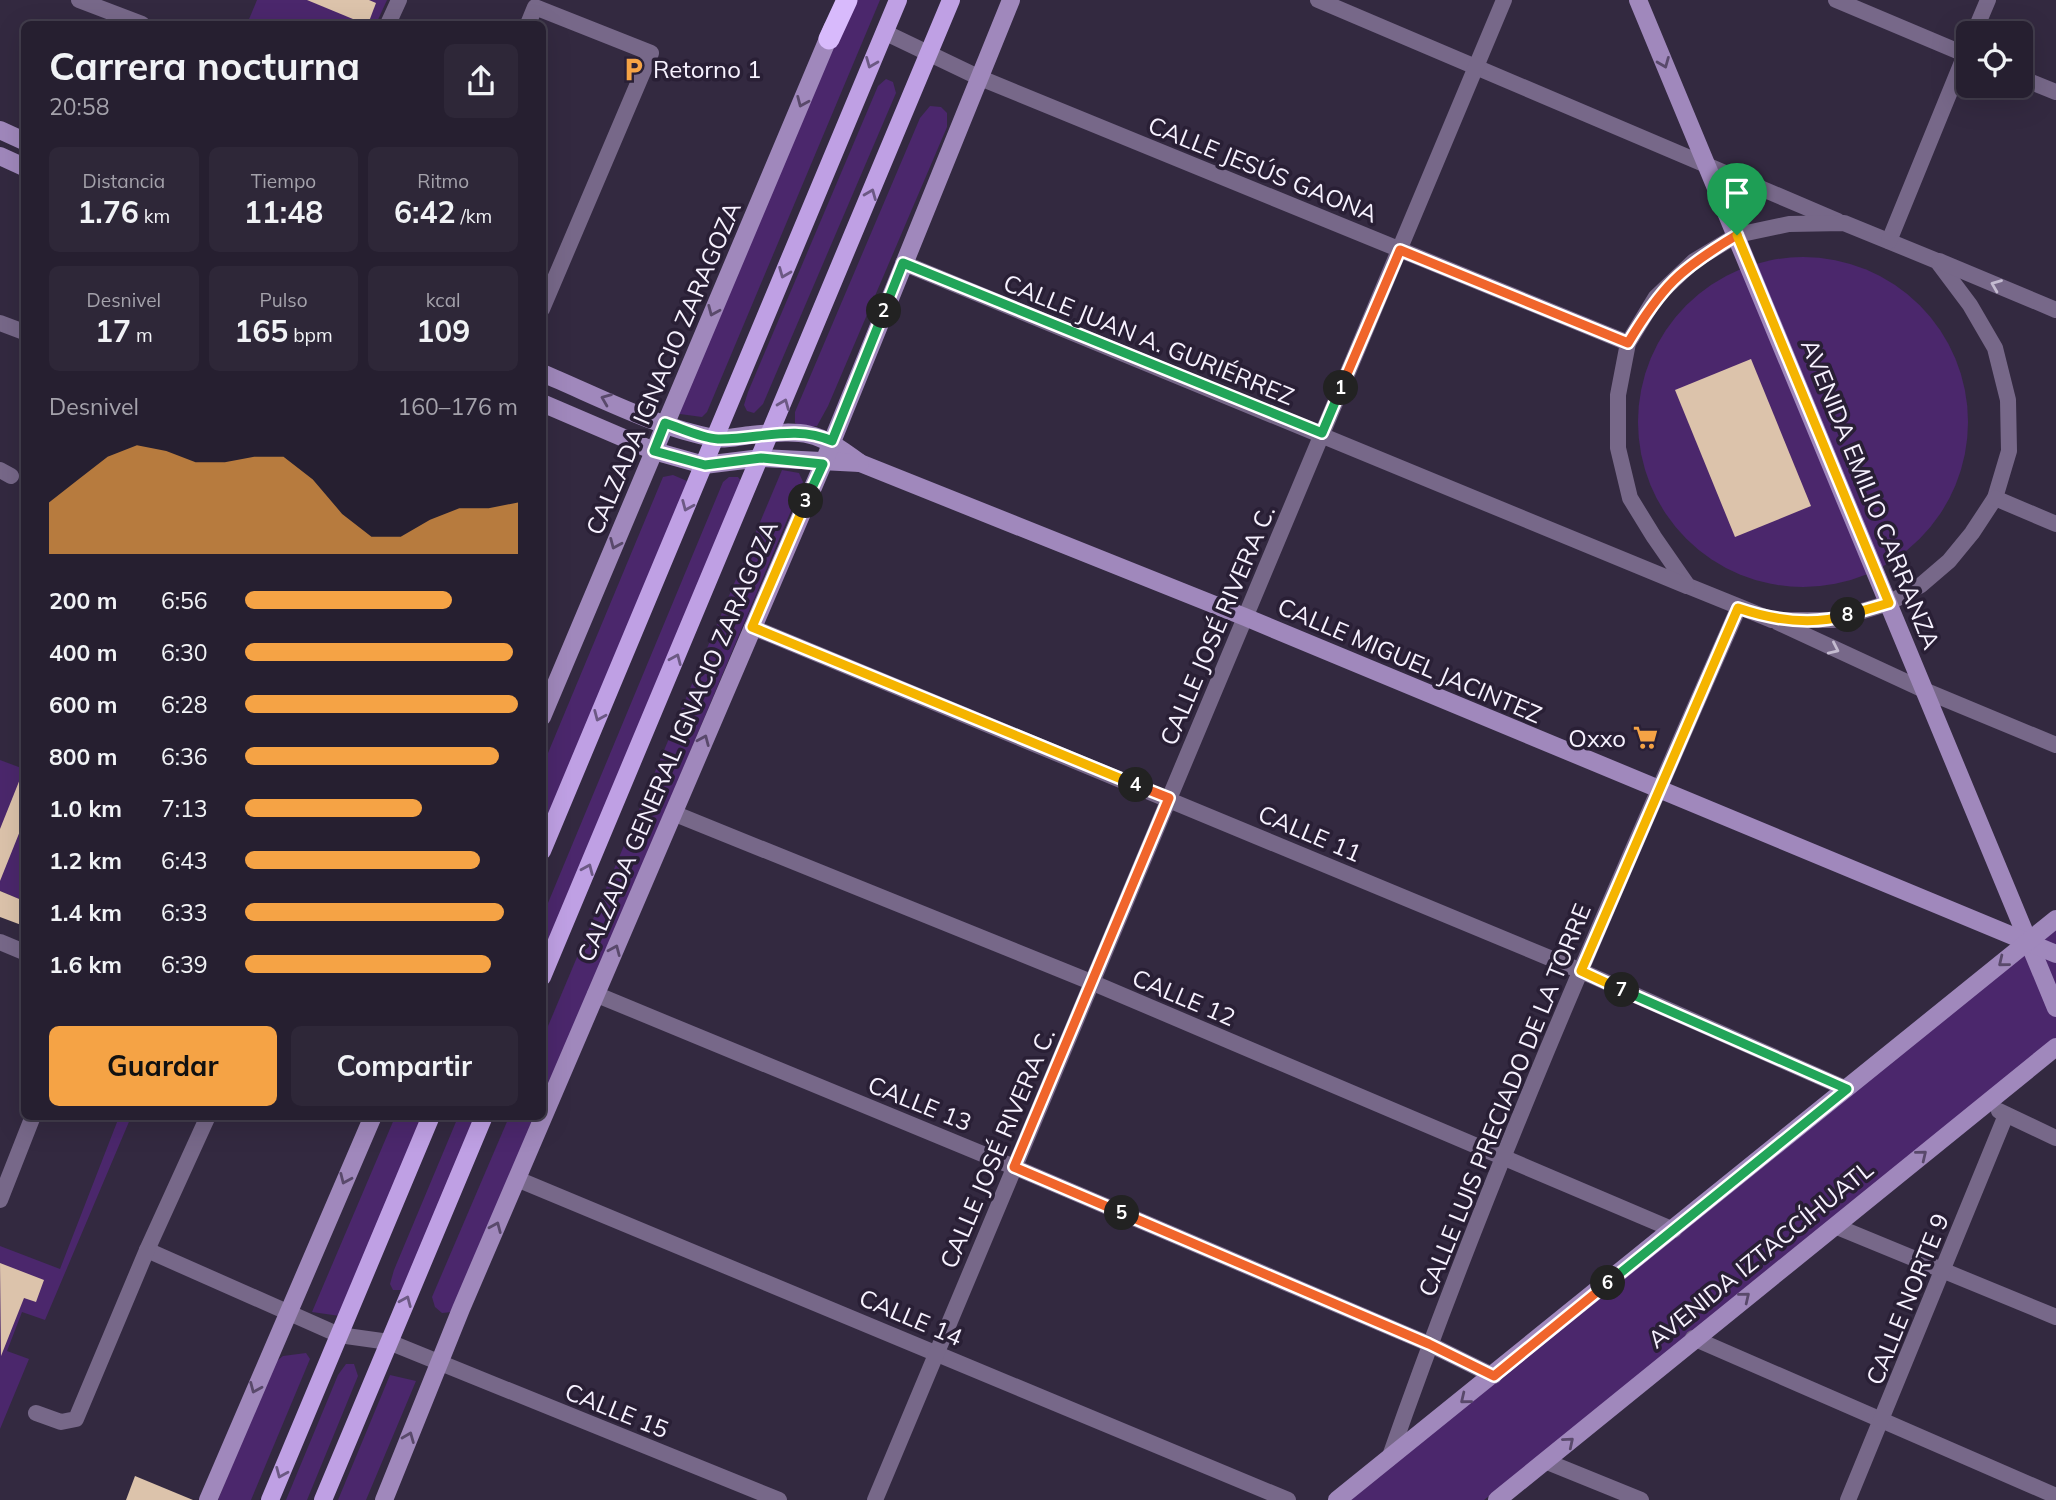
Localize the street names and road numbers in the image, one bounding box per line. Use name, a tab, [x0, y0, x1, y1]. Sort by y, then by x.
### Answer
street label: CALLE JESÚS GAONA	[1144, 109, 1382, 229]
street label: CALZADA IGNACIO ZARAGOZA	[579, 196, 747, 539]
street label: CALLE JUAN A. GURIÉRREZ	[999, 267, 1299, 411]
street label: AVENIDA EMILIO CARRANZA	[1795, 335, 1947, 654]
street label: CALLE JOSÉ RIVERA C.	[1153, 500, 1281, 750]
street label: CALZADA GENERAL IGNACIO ZARAGOZA	[570, 516, 784, 966]
street label: CALLE MIGUEL JACINTEZ	[1273, 591, 1547, 729]
street label: CALLE 11	[1254, 798, 1366, 868]
street label: CALLE LUIS PRECIADO DE LA TORRE	[1411, 899, 1597, 1301]
street label: CALLE 12	[1128, 962, 1240, 1032]
street label: CALLE JOSÉ RIVERA C.	[933, 1023, 1061, 1273]
street label: CALLE 13	[864, 1069, 976, 1137]
street label: AVENIDA IZTACCÍHUATL	[1641, 1154, 1879, 1354]
street label: CALLE NORTE 9	[1859, 1209, 1955, 1389]
street label: CALLE 14	[855, 1282, 967, 1352]
street label: CALLE 15	[561, 1376, 673, 1444]

